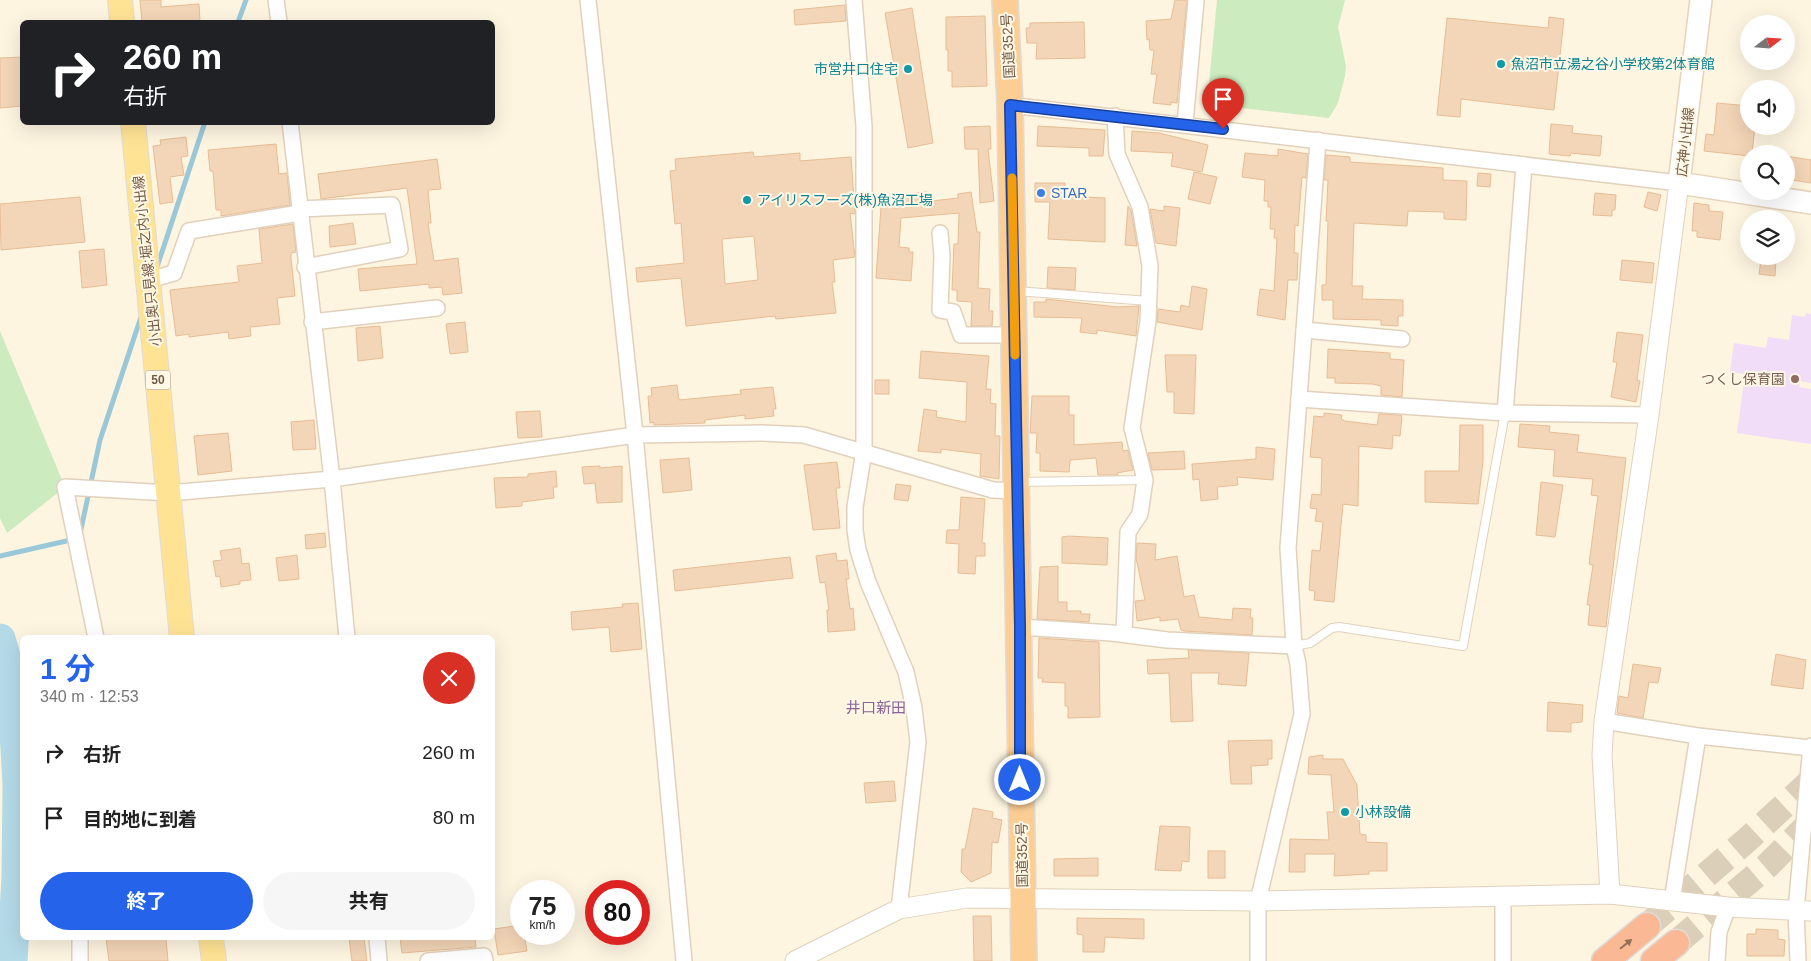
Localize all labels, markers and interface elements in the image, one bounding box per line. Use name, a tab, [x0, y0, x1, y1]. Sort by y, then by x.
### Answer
street label: 国道352号	[998, 13, 1018, 79]
north arrow	[1740, 15, 1795, 70]
map controls	[1740, 15, 1795, 265]
text: 260 m	[123, 37, 222, 76]
icon: right	[40, 40, 105, 105]
place label: 魚沼市立湯之谷小学校第2体育館	[1511, 56, 1715, 72]
marker: 魚沼市立湯之谷小学校第2体育館	[1495, 58, 1507, 70]
place label: 市営井口住宅	[814, 61, 898, 77]
marker: 市営井口住宅	[902, 63, 914, 75]
pin	[1202, 78, 1244, 129]
button: sound	[1740, 80, 1795, 135]
text: 右折	[123, 84, 167, 109]
icon: arrive	[1209, 85, 1237, 113]
street label: 広神小出線	[1673, 106, 1697, 178]
button: search	[1740, 145, 1795, 200]
street label: 小出奥只見線;堀之内小出線	[130, 175, 164, 347]
place label: STAR	[1051, 185, 1087, 201]
marker: STAR	[1035, 187, 1047, 199]
place label: アイリスフーズ(株)魚沼工場	[757, 192, 933, 208]
marker: アイリスフーズ(株)魚沼工場	[741, 194, 753, 206]
button: layers	[1740, 210, 1795, 265]
road number: 50	[146, 370, 170, 390]
place label: つくし保育園	[1701, 371, 1785, 387]
marker: つくし保育園	[1789, 373, 1801, 385]
text: 1 分	[40, 652, 95, 685]
button: close	[423, 652, 475, 704]
text: 340 m · 12:53	[40, 688, 139, 705]
district label: 井口新田	[846, 699, 906, 716]
icon: right	[40, 739, 68, 767]
text: 260 m	[422, 742, 475, 763]
text: 右折	[83, 744, 121, 765]
position arrow	[993, 753, 1045, 805]
icon: arrive	[40, 804, 68, 832]
place label: 小林設備	[1355, 804, 1411, 820]
marker: 小林設備	[1339, 806, 1351, 818]
text: 80 m	[433, 807, 475, 828]
text: 目的地に到着	[83, 809, 197, 830]
street label: 国道352号	[1013, 822, 1031, 888]
button: 終了	[40, 872, 253, 930]
button: 共有	[263, 872, 475, 930]
speed limit sign: 80	[585, 880, 650, 945]
text: 75	[529, 892, 556, 920]
text: km/h	[529, 918, 556, 932]
one-way arrow	[1619, 938, 1632, 949]

